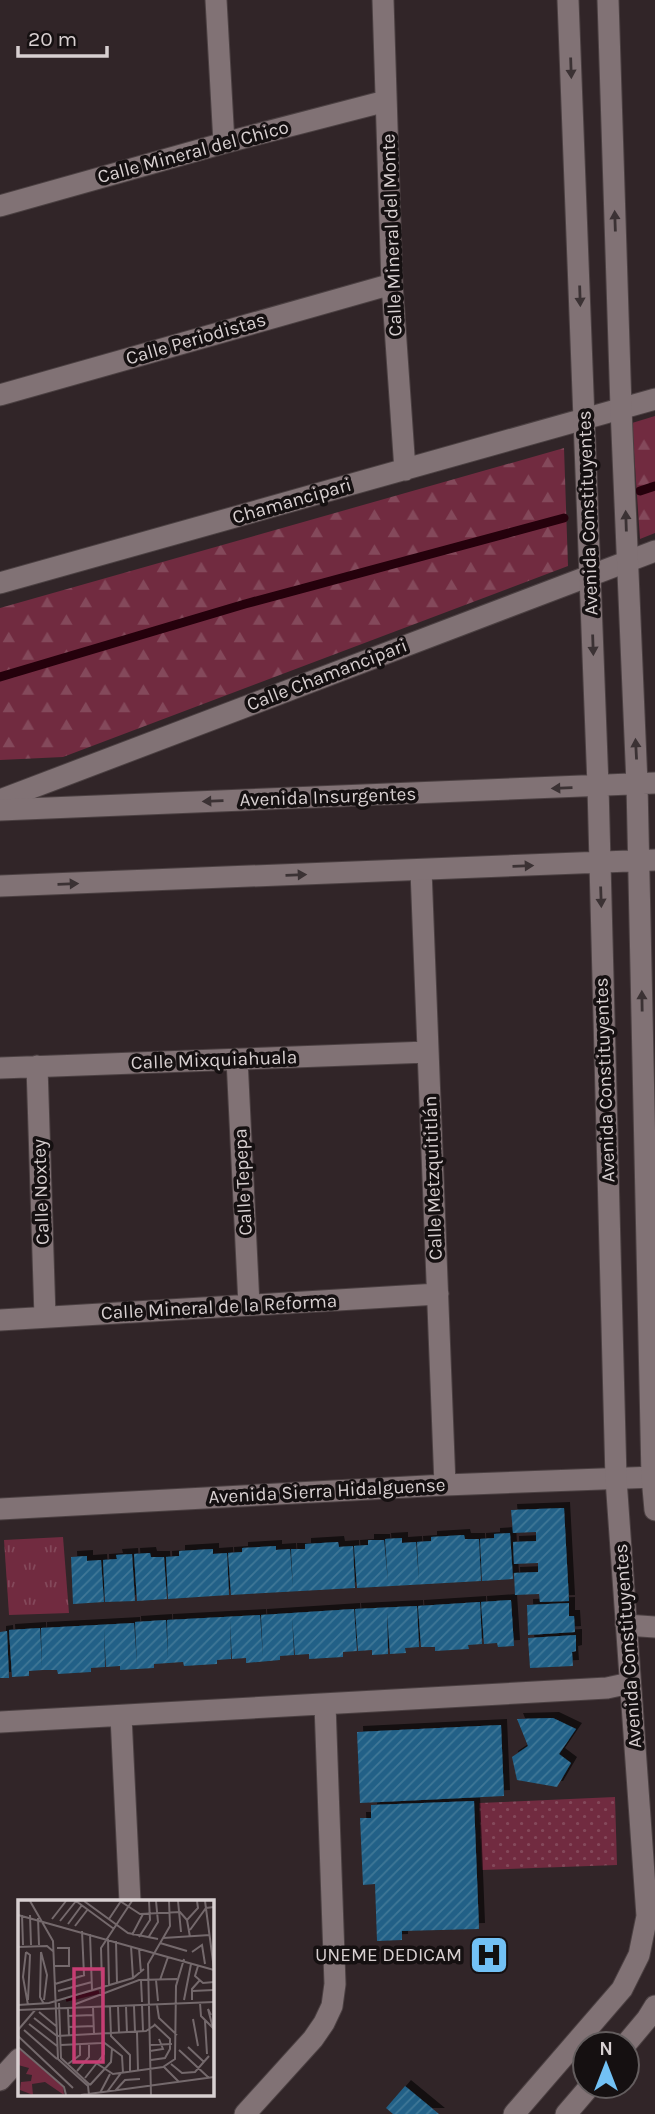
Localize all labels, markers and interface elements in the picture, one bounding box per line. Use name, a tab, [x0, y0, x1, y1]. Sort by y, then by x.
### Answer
scale bar	[18, 14, 107, 58]
text: 20 m	[28, 27, 77, 51]
one-way arrow	[565, 57, 577, 79]
street label: Calle Mineral del Chico	[95, 116, 291, 188]
street label: Calle Mineral del Monte	[377, 133, 407, 337]
one-way arrow	[609, 209, 621, 231]
one-way arrow	[574, 285, 585, 307]
street label: Calle Periodistas	[123, 308, 269, 370]
street label: Avenida Constituyentes	[573, 410, 603, 616]
street label: Chamancipari	[230, 473, 354, 529]
one-way arrow	[620, 510, 631, 532]
street label: Calle Chamancipari	[244, 634, 410, 716]
one-way arrow	[587, 635, 598, 657]
one-way arrow	[630, 738, 641, 760]
one-way arrow	[551, 782, 573, 793]
street label: Avenida Insurgentes	[239, 783, 417, 811]
one-way arrow	[201, 796, 223, 807]
one-way arrow	[512, 860, 534, 871]
one-way arrow	[285, 869, 307, 880]
one-way arrow	[57, 878, 79, 889]
one-way arrow	[595, 886, 606, 908]
street label: Avenida Constituyentes	[590, 977, 620, 1183]
one-way arrow	[637, 989, 648, 1011]
street label: Calle Mixquiahuala	[130, 1046, 298, 1074]
street label: Calle Metzquititlán	[419, 1095, 447, 1261]
street label: Calle Tepepa	[229, 1128, 257, 1236]
street label: Calle Noxtey	[28, 1139, 54, 1245]
street label: Calle Mineral de la Reforma	[100, 1290, 338, 1324]
street label: Avenida Sierra Hidalguense	[208, 1474, 446, 1508]
street label: Avenida Constituyentes	[610, 1543, 646, 1749]
inset map	[18, 1900, 214, 2096]
hospital icon: UNEME DEDICAM	[468, 1934, 510, 1976]
place label: UNEME DEDICAM	[315, 1944, 462, 1966]
north arrow	[571, 2030, 641, 2100]
text: N	[599, 2038, 613, 2060]

